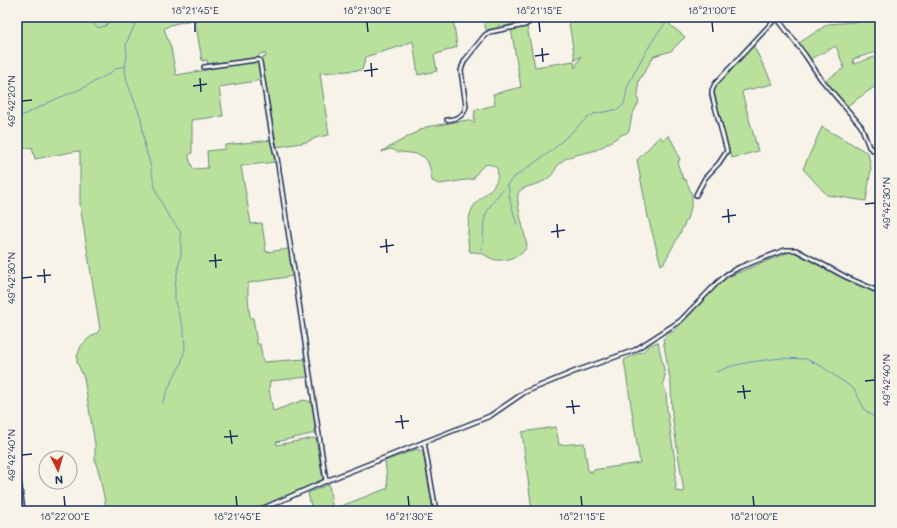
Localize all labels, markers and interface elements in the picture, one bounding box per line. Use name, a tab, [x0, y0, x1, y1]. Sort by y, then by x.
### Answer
text: 18°21'45"E	[171, 3, 219, 17]
text: 18°21'30"E	[343, 3, 391, 17]
text: 18°21'15"E	[516, 3, 562, 17]
text: 18°21'00"E	[688, 3, 736, 17]
text: 49°42'20"N	[4, 75, 18, 127]
text: 49°42'30"N	[879, 177, 893, 229]
text: 49°42'30"N	[4, 252, 18, 304]
text: 49°42'40"N	[879, 354, 893, 406]
text: 49°42'40"N	[4, 429, 18, 481]
north arrow	[38, 450, 78, 490]
text: N	[54, 473, 64, 488]
text: 18°22'00"E	[40, 509, 90, 523]
text: 18°21'45"E	[213, 509, 261, 523]
text: 18°21'30"E	[385, 509, 433, 523]
text: 18°21'15"E	[559, 509, 605, 523]
text: 18°21'00"E	[730, 509, 778, 523]

